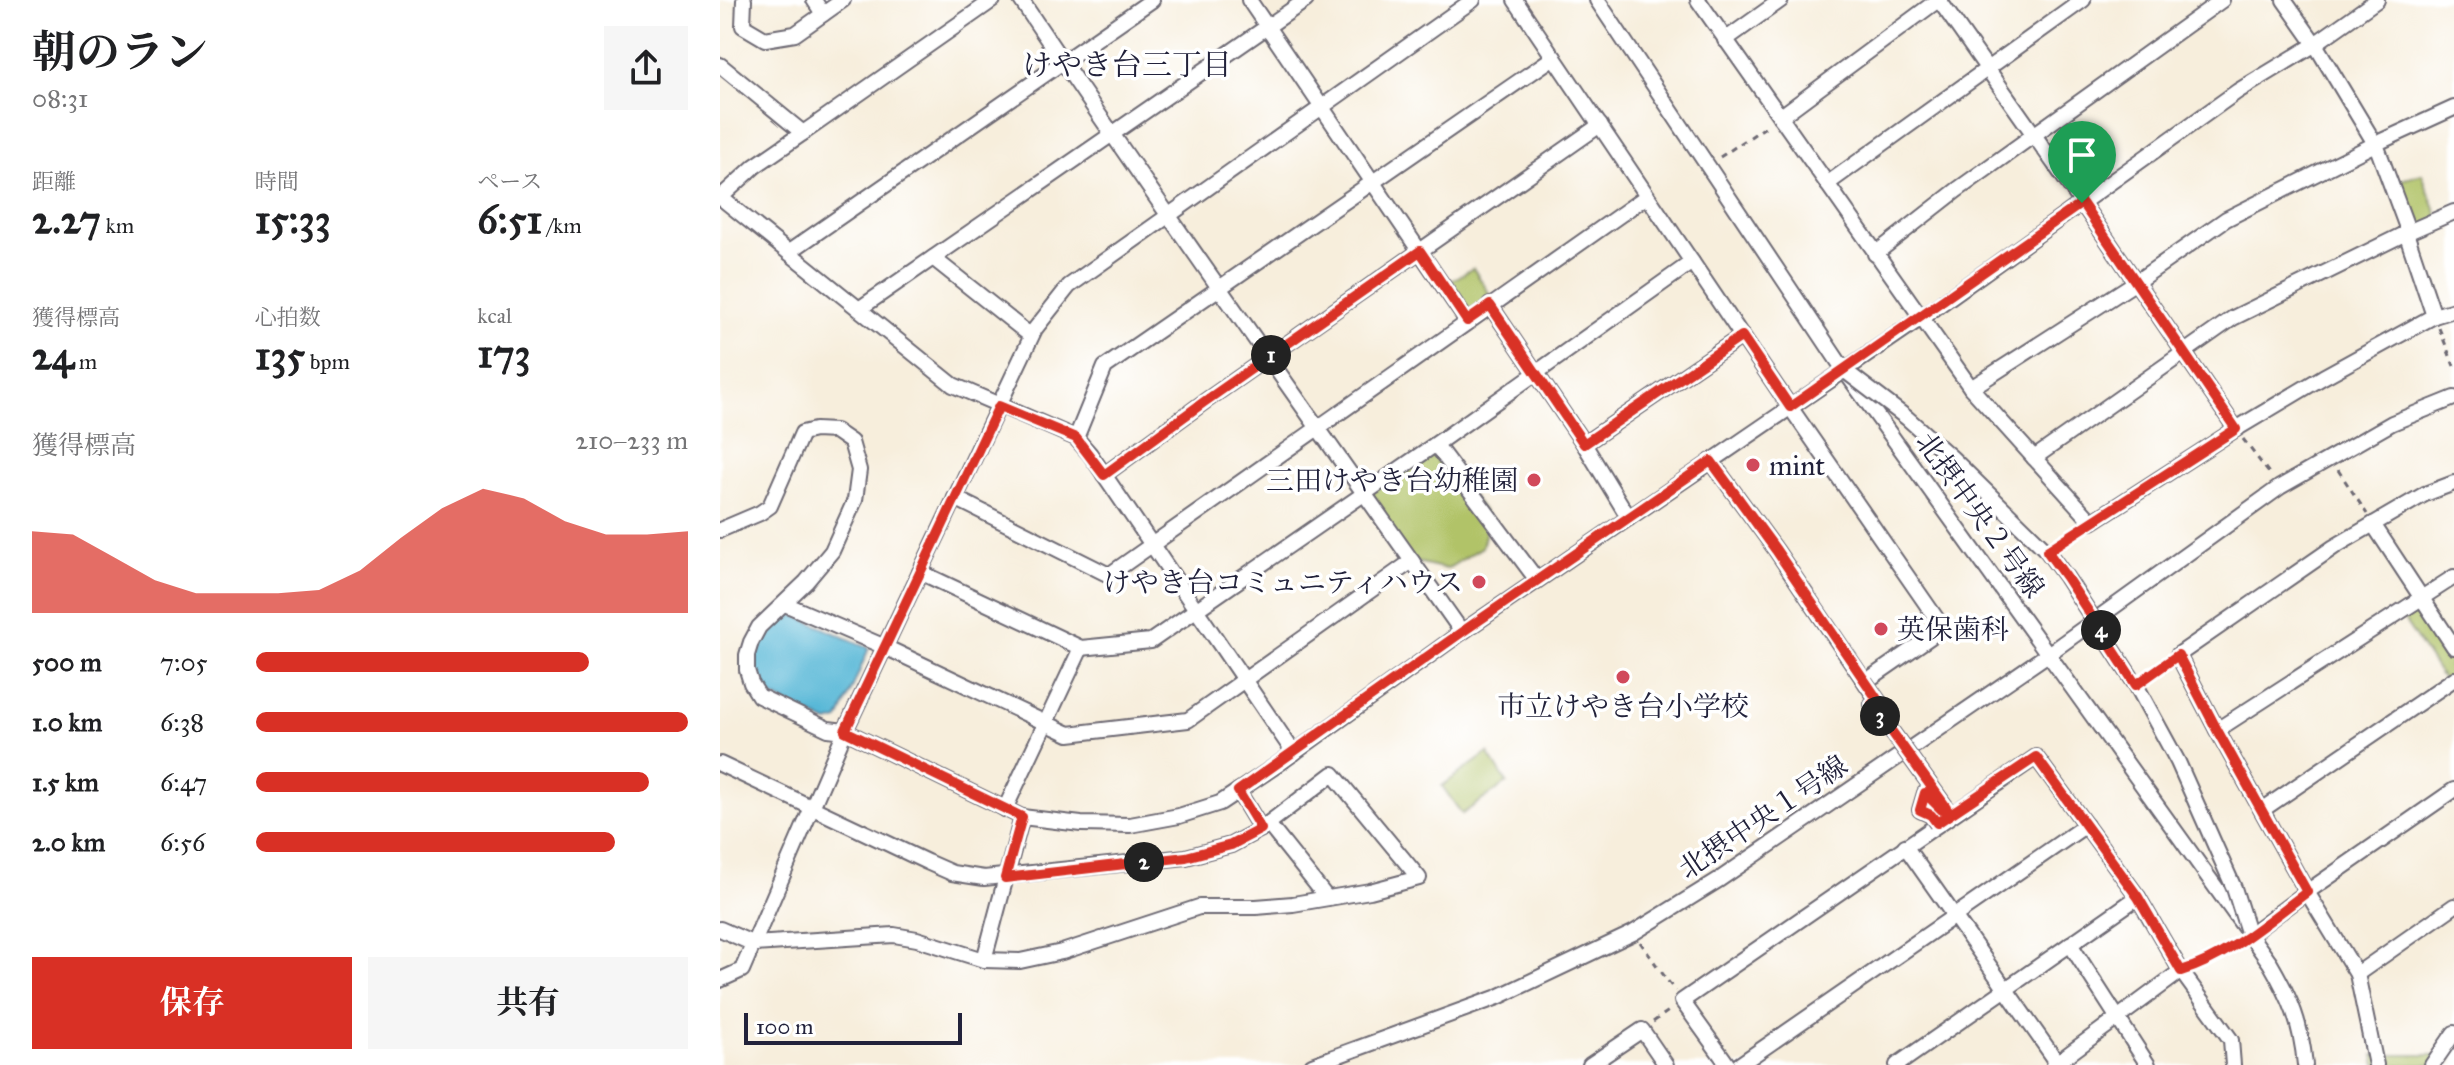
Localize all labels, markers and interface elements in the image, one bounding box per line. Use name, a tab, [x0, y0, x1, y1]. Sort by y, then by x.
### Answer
text: 朝のラン	[32, 25, 208, 79]
button: share	[604, 26, 688, 110]
district label: けやき台三丁目	[1022, 47, 1232, 83]
text: 08:31	[32, 82, 88, 114]
pin	[2048, 121, 2116, 203]
icon: arrive	[2060, 133, 2104, 177]
text: 距離	[32, 168, 76, 195]
text: 時間	[255, 168, 299, 195]
text: ペース	[477, 168, 542, 195]
text: 2.27	[32, 195, 101, 244]
text: 15:33	[255, 195, 331, 244]
text: 6:51	[477, 195, 542, 244]
text: km	[101, 212, 134, 239]
text: /km	[542, 212, 582, 239]
text: kcal	[477, 302, 512, 329]
text: 獲得標高	[32, 304, 120, 331]
text: 心拍数	[255, 304, 321, 331]
text: 173	[477, 329, 530, 378]
text: 24	[32, 331, 74, 380]
text: 135	[255, 331, 305, 380]
pin: 1	[1251, 335, 1291, 375]
text: 1	[1267, 341, 1275, 368]
text: m	[74, 348, 97, 375]
text: bpm	[305, 348, 350, 375]
text: 210–233 m	[575, 424, 688, 456]
street label: 北摂中央２号線	[1908, 425, 2052, 605]
text: 獲得標高	[32, 429, 136, 461]
place label: mint	[1769, 448, 1825, 483]
marker: mint	[1744, 456, 1762, 474]
place label: 三田けやき台幼稚園	[1266, 463, 1518, 498]
marker: 三田けやき台幼稚園	[1525, 471, 1543, 489]
place label: けやき台コミュニティハウス	[1103, 565, 1463, 600]
marker: けやき台コミュニティハウス	[1470, 573, 1488, 591]
pin: 4	[2081, 610, 2121, 650]
place label: 英保歯科	[1897, 612, 2009, 647]
text: 4	[2095, 616, 2107, 643]
marker: 英保歯科	[1872, 620, 1890, 638]
text: 500 m	[32, 646, 102, 678]
text: 7:05	[160, 646, 208, 678]
marker: 市立けやき台小学校	[1614, 668, 1632, 686]
place label: 市立けやき台小学校	[1497, 689, 1749, 724]
pin: 3	[1860, 696, 1900, 736]
text: 3	[1876, 702, 1884, 729]
text: 1.0 km	[32, 706, 102, 738]
text: 6:38	[160, 706, 204, 738]
street label: 北摂中央１号線	[1672, 748, 1854, 886]
text: 1.5 km	[32, 766, 99, 798]
text: 6:47	[160, 766, 207, 798]
text: 2.0 km	[32, 826, 105, 858]
text: 6:56	[160, 826, 205, 858]
pin: 2	[1124, 842, 1164, 882]
text: 2	[1139, 848, 1149, 875]
button: 保存	[32, 957, 352, 1049]
button: 共有	[368, 957, 688, 1049]
scale bar	[744, 1009, 962, 1045]
text: 100 m	[756, 1013, 813, 1040]

